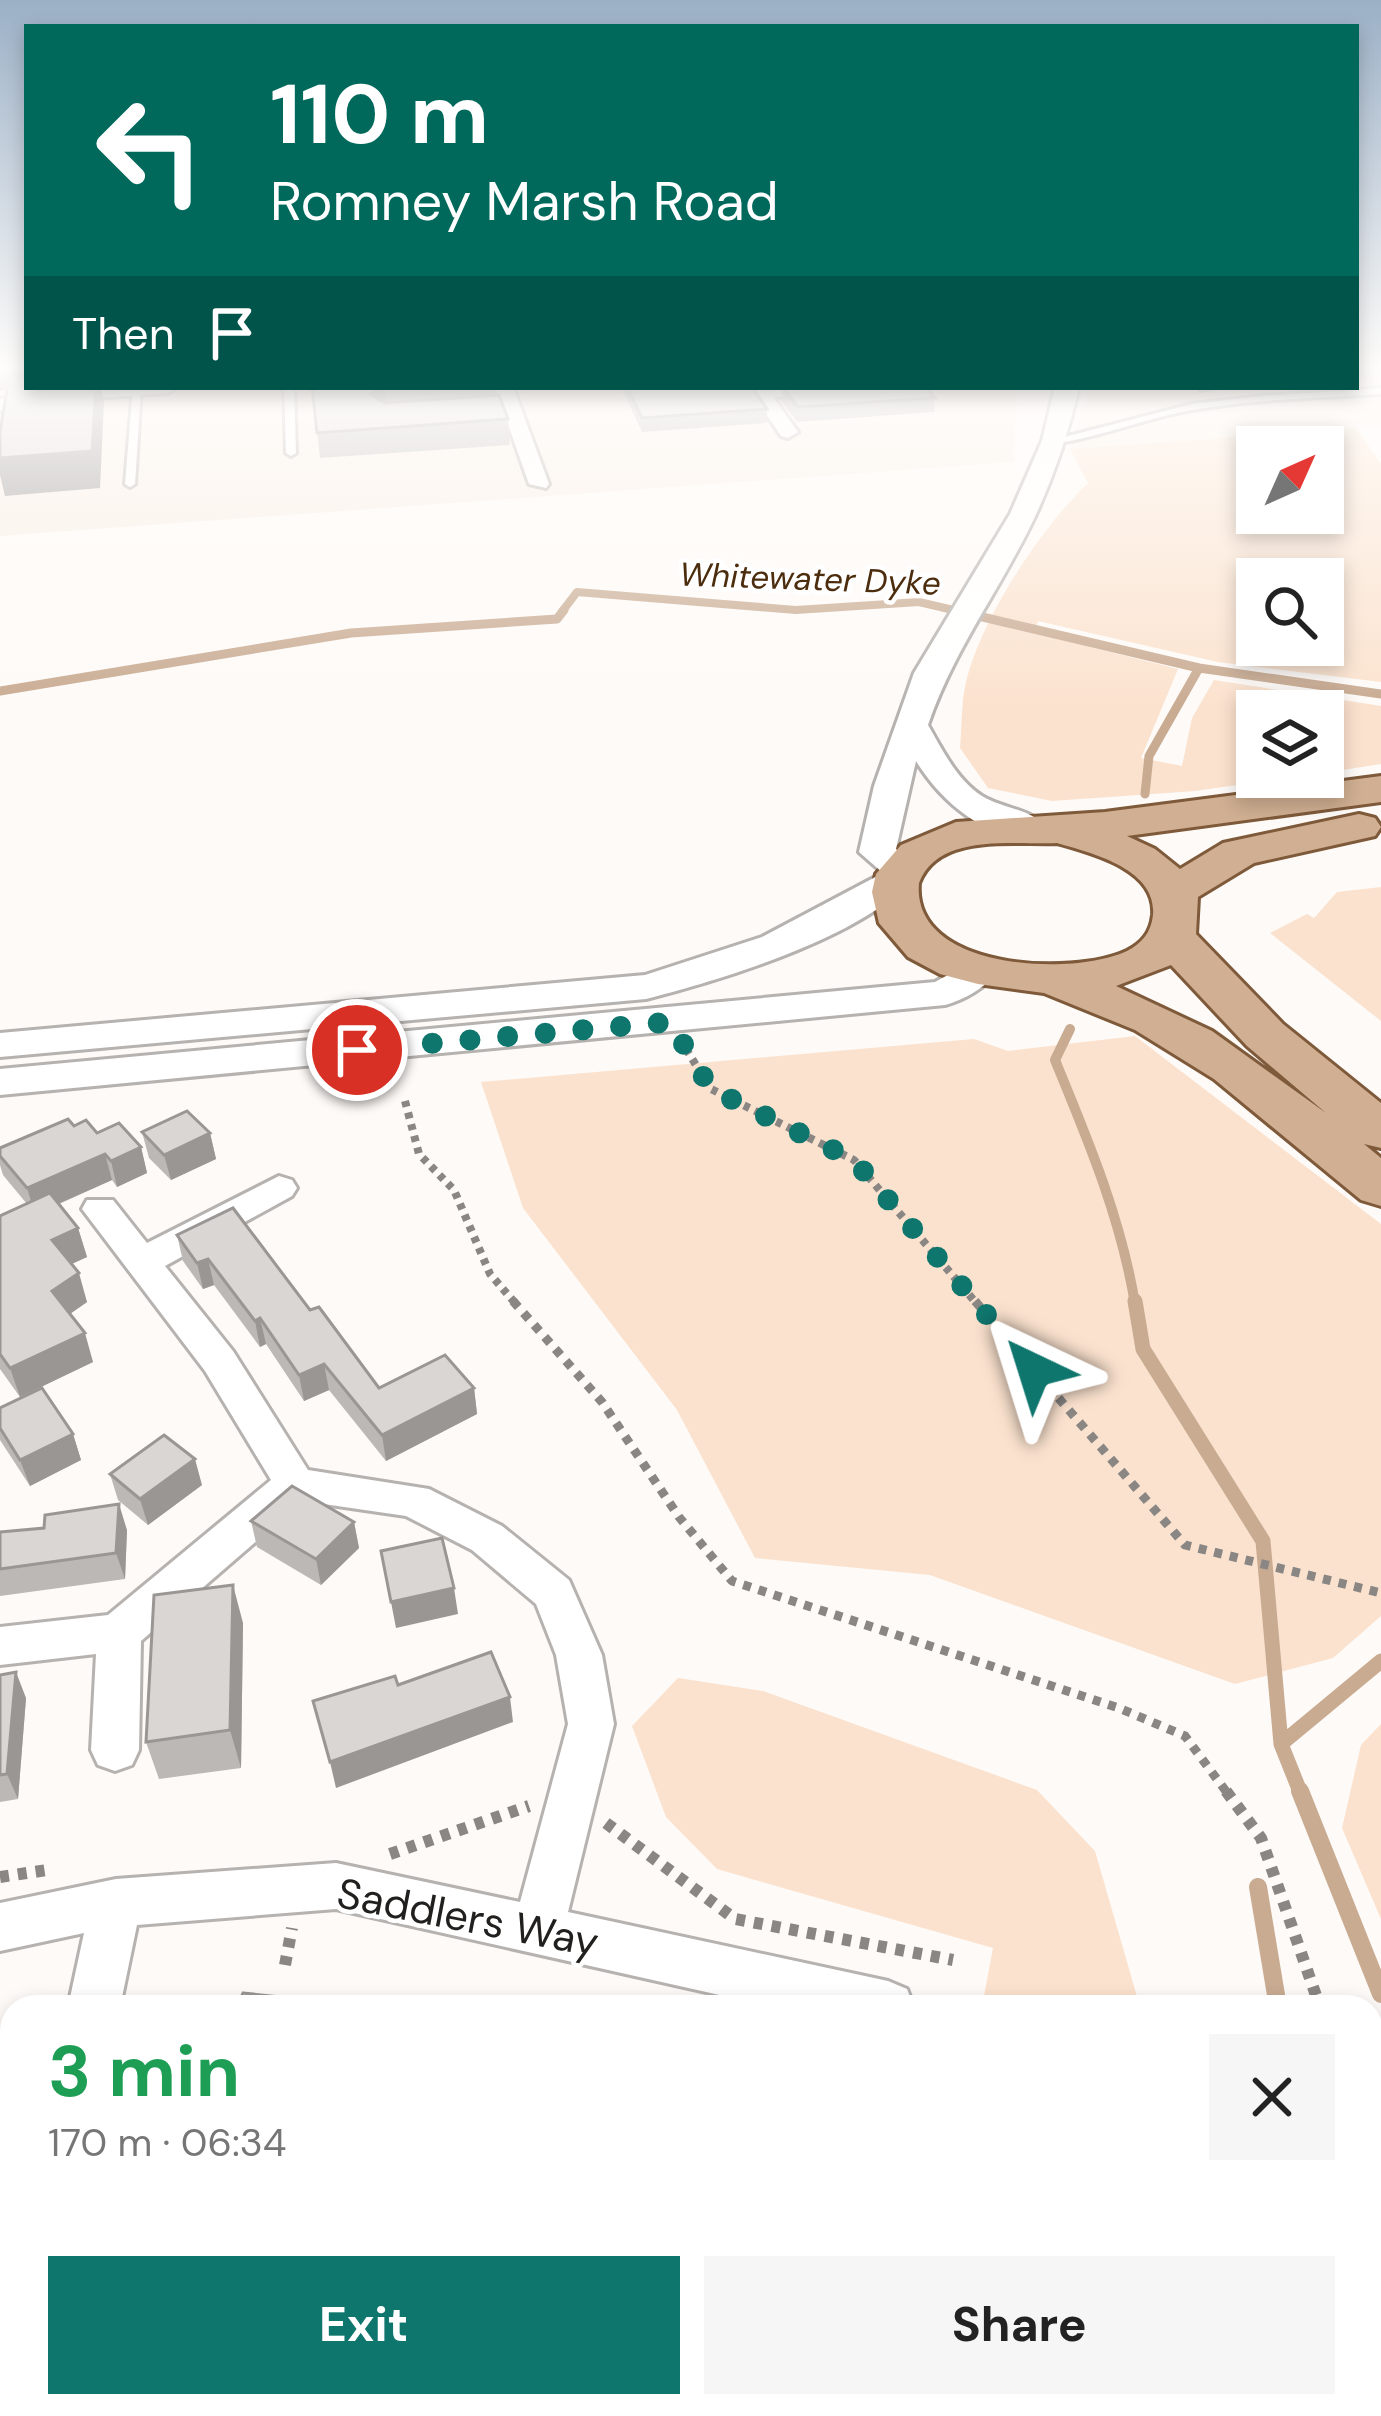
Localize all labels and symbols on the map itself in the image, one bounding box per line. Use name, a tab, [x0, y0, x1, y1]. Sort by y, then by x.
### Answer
north arrow	[1236, 426, 1344, 534]
water label: Whitewater Dyke	[679, 552, 941, 605]
pin	[306, 999, 408, 1101]
position arrow	[971, 1307, 1097, 1433]
street label: Saddlers Way	[333, 1865, 603, 1970]

